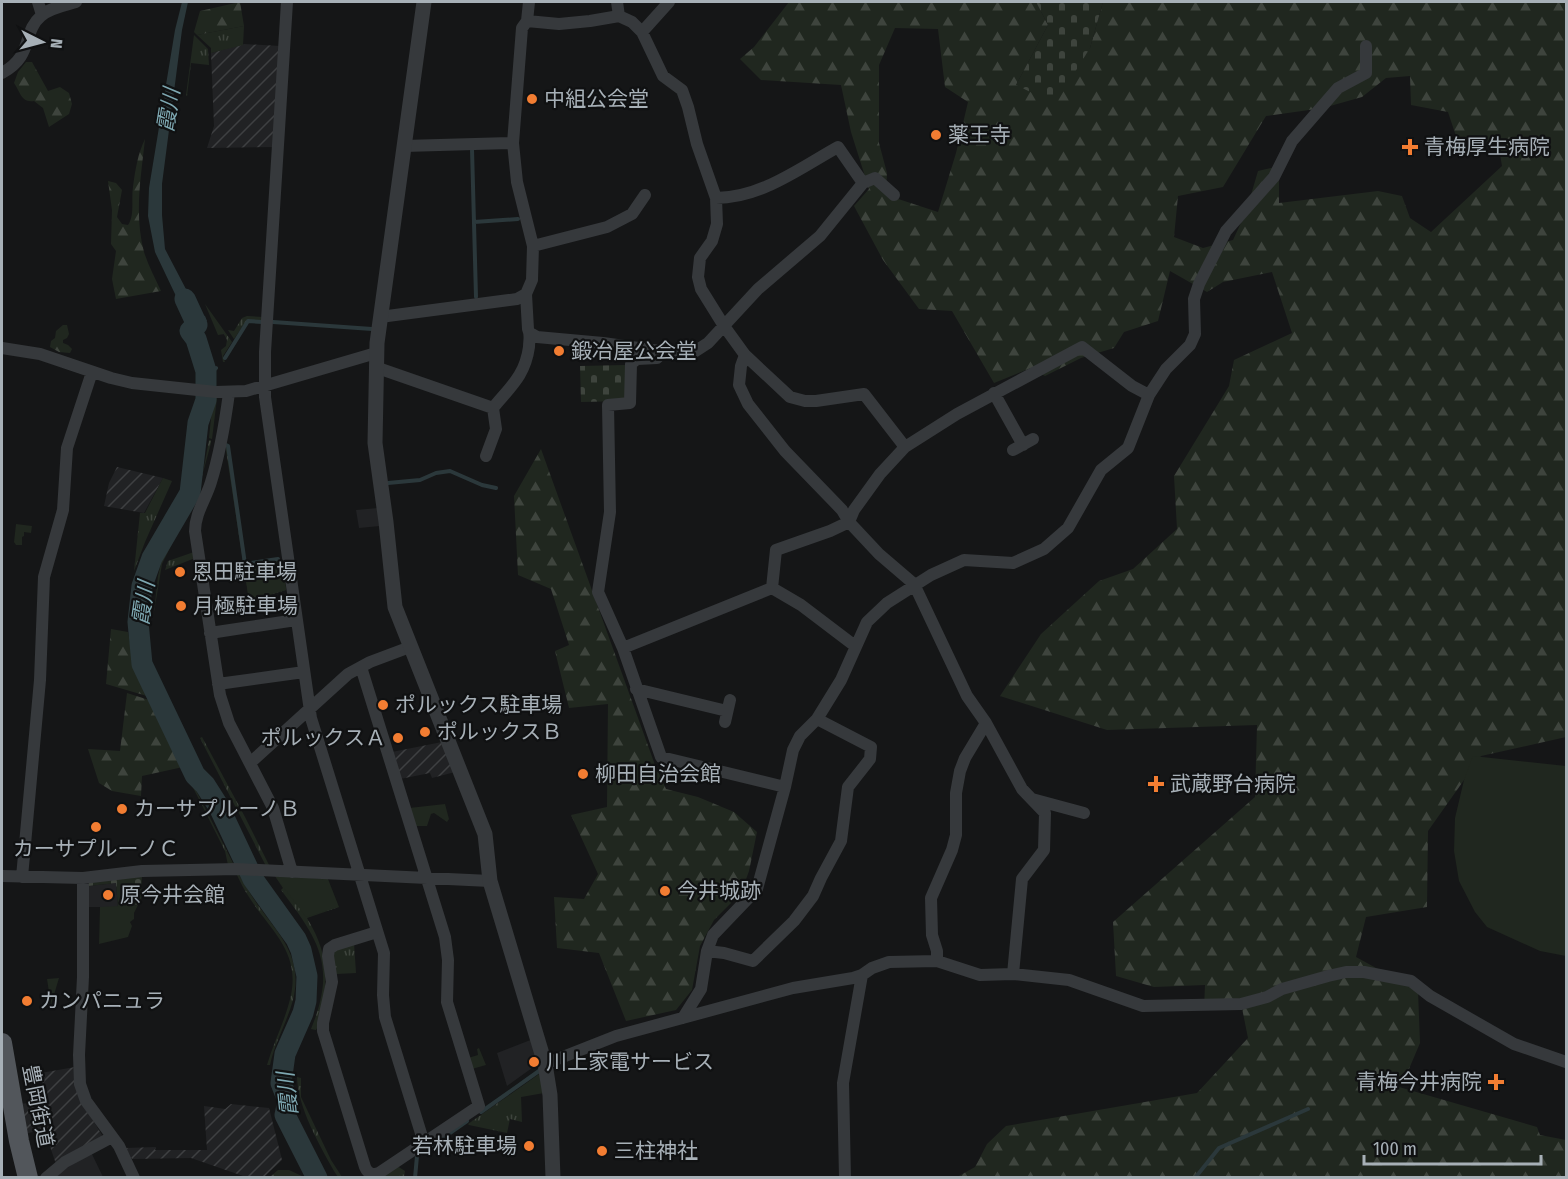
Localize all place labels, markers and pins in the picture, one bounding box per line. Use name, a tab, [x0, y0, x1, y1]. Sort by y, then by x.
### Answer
place label: 中組公会堂	[544, 86, 649, 112]
marker: 中組公会堂	[525, 92, 539, 106]
place label: 薬王寺	[948, 122, 1011, 148]
marker: 薬王寺	[929, 128, 943, 142]
place label: 青梅厚生病院	[1424, 134, 1550, 160]
marker: 青梅厚生病院	[1401, 138, 1419, 156]
place label: 鍛冶屋公会堂	[571, 338, 697, 364]
marker: 鍛冶屋公会堂	[552, 344, 566, 358]
place label: 恩田駐車場	[192, 559, 297, 585]
marker: 恩田駐車場	[173, 565, 187, 579]
place label: 月極駐車場	[193, 593, 298, 619]
marker: 月極駐車場	[174, 599, 188, 613]
place label: ポルックス駐車場	[395, 692, 562, 718]
marker: ポルックス駐車場	[376, 698, 390, 712]
place label: ポルックスＢ	[437, 719, 562, 745]
place label: ポルックスＡ	[261, 725, 386, 751]
marker: ポルックスＢ	[418, 725, 432, 739]
marker: ポルックスＡ	[391, 731, 405, 745]
place label: 柳田自治会館	[595, 761, 721, 787]
marker: 柳田自治会館	[576, 767, 590, 781]
place label: 武蔵野台病院	[1170, 771, 1296, 797]
marker: 武蔵野台病院	[1147, 775, 1165, 793]
place label: カーサプルーノＢ	[134, 796, 300, 822]
marker: カーサプルーノＢ	[115, 802, 129, 816]
marker: カーサプルーノＣ	[89, 820, 103, 834]
place label: カーサプルーノＣ	[13, 836, 179, 862]
place label: 今井城跡	[677, 878, 761, 904]
place label: 原今井会館	[120, 882, 225, 908]
marker: 今井城跡	[658, 884, 672, 898]
marker: 原今井会館	[101, 888, 115, 902]
place label: カンパニュラ	[39, 988, 165, 1014]
marker: カンパニュラ	[20, 994, 34, 1008]
place label: 川上家電サービス	[546, 1049, 714, 1075]
marker: 川上家電サービス	[527, 1055, 541, 1069]
place label: 青梅今井病院	[1356, 1069, 1482, 1095]
marker: 青梅今井病院	[1487, 1073, 1505, 1091]
place label: 若林駐車場	[412, 1133, 517, 1159]
place label: 三柱神社	[614, 1138, 698, 1164]
marker: 若林駐車場	[522, 1139, 536, 1153]
marker: 三柱神社	[595, 1144, 609, 1158]

